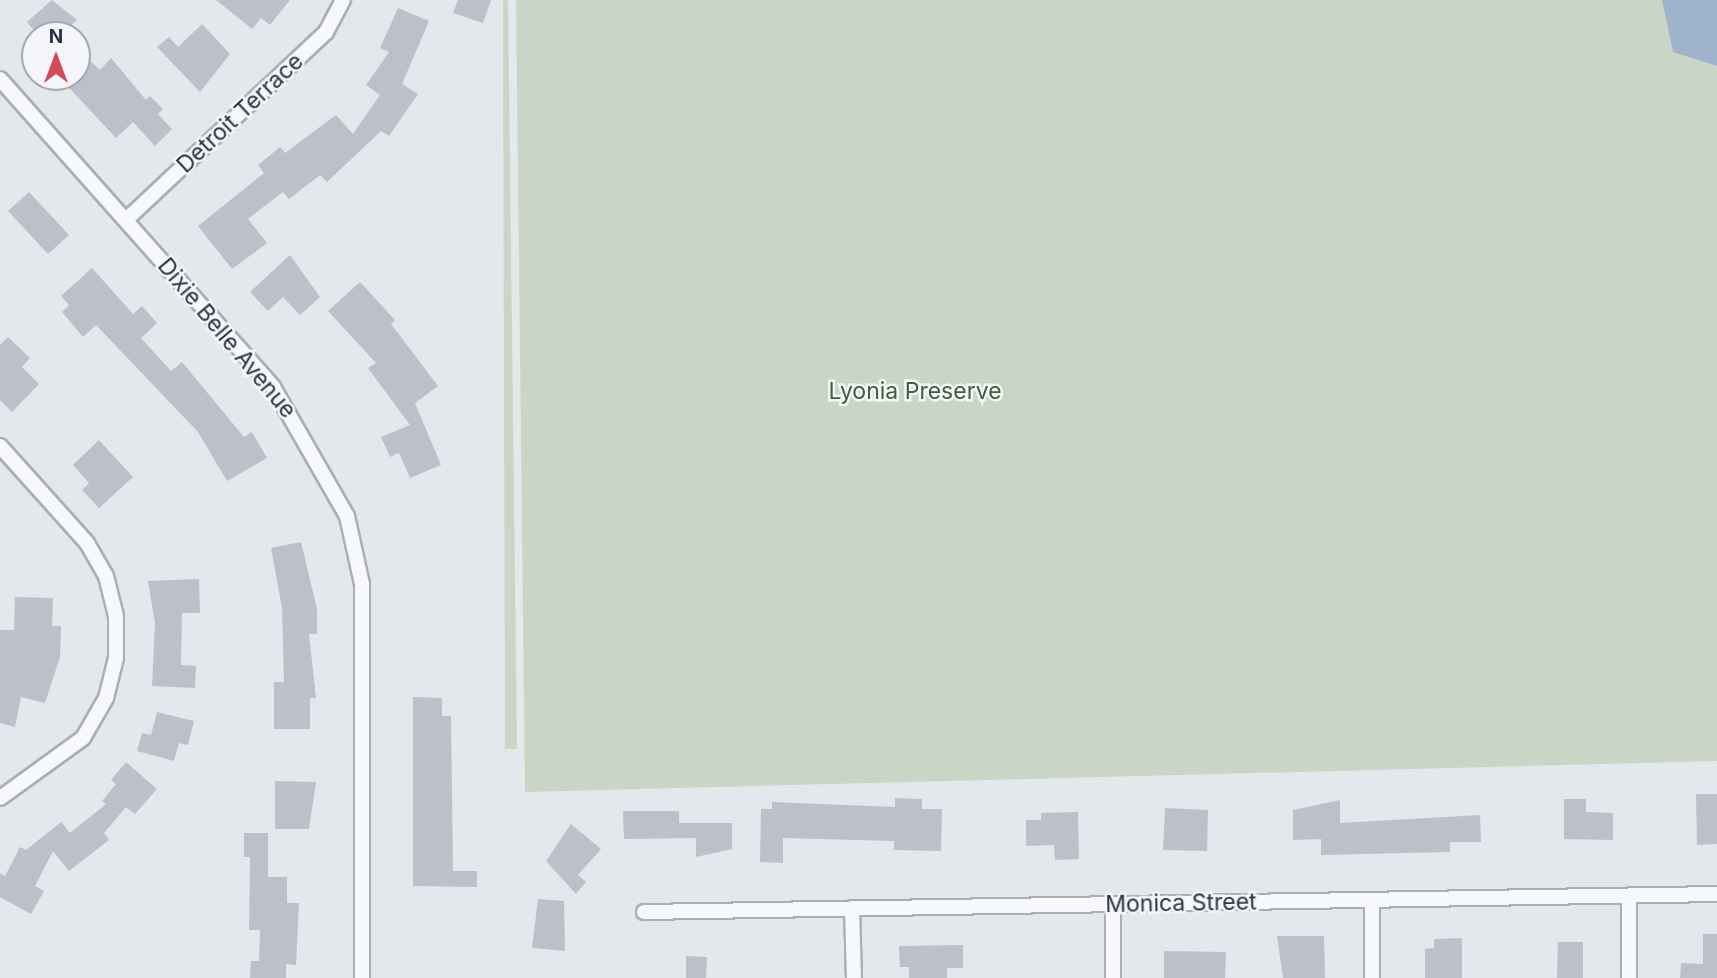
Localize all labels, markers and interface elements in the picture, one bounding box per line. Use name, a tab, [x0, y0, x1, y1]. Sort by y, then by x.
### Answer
north arrow	[21, 21, 91, 91]
text: N	[49, 25, 63, 48]
street label: Detroit Terrace	[171, 47, 309, 179]
street label: Dixie Belle Avenue	[152, 252, 302, 424]
park label: Lyonia Preserve	[828, 377, 1002, 405]
street label: Monica Street	[1105, 888, 1257, 918]

